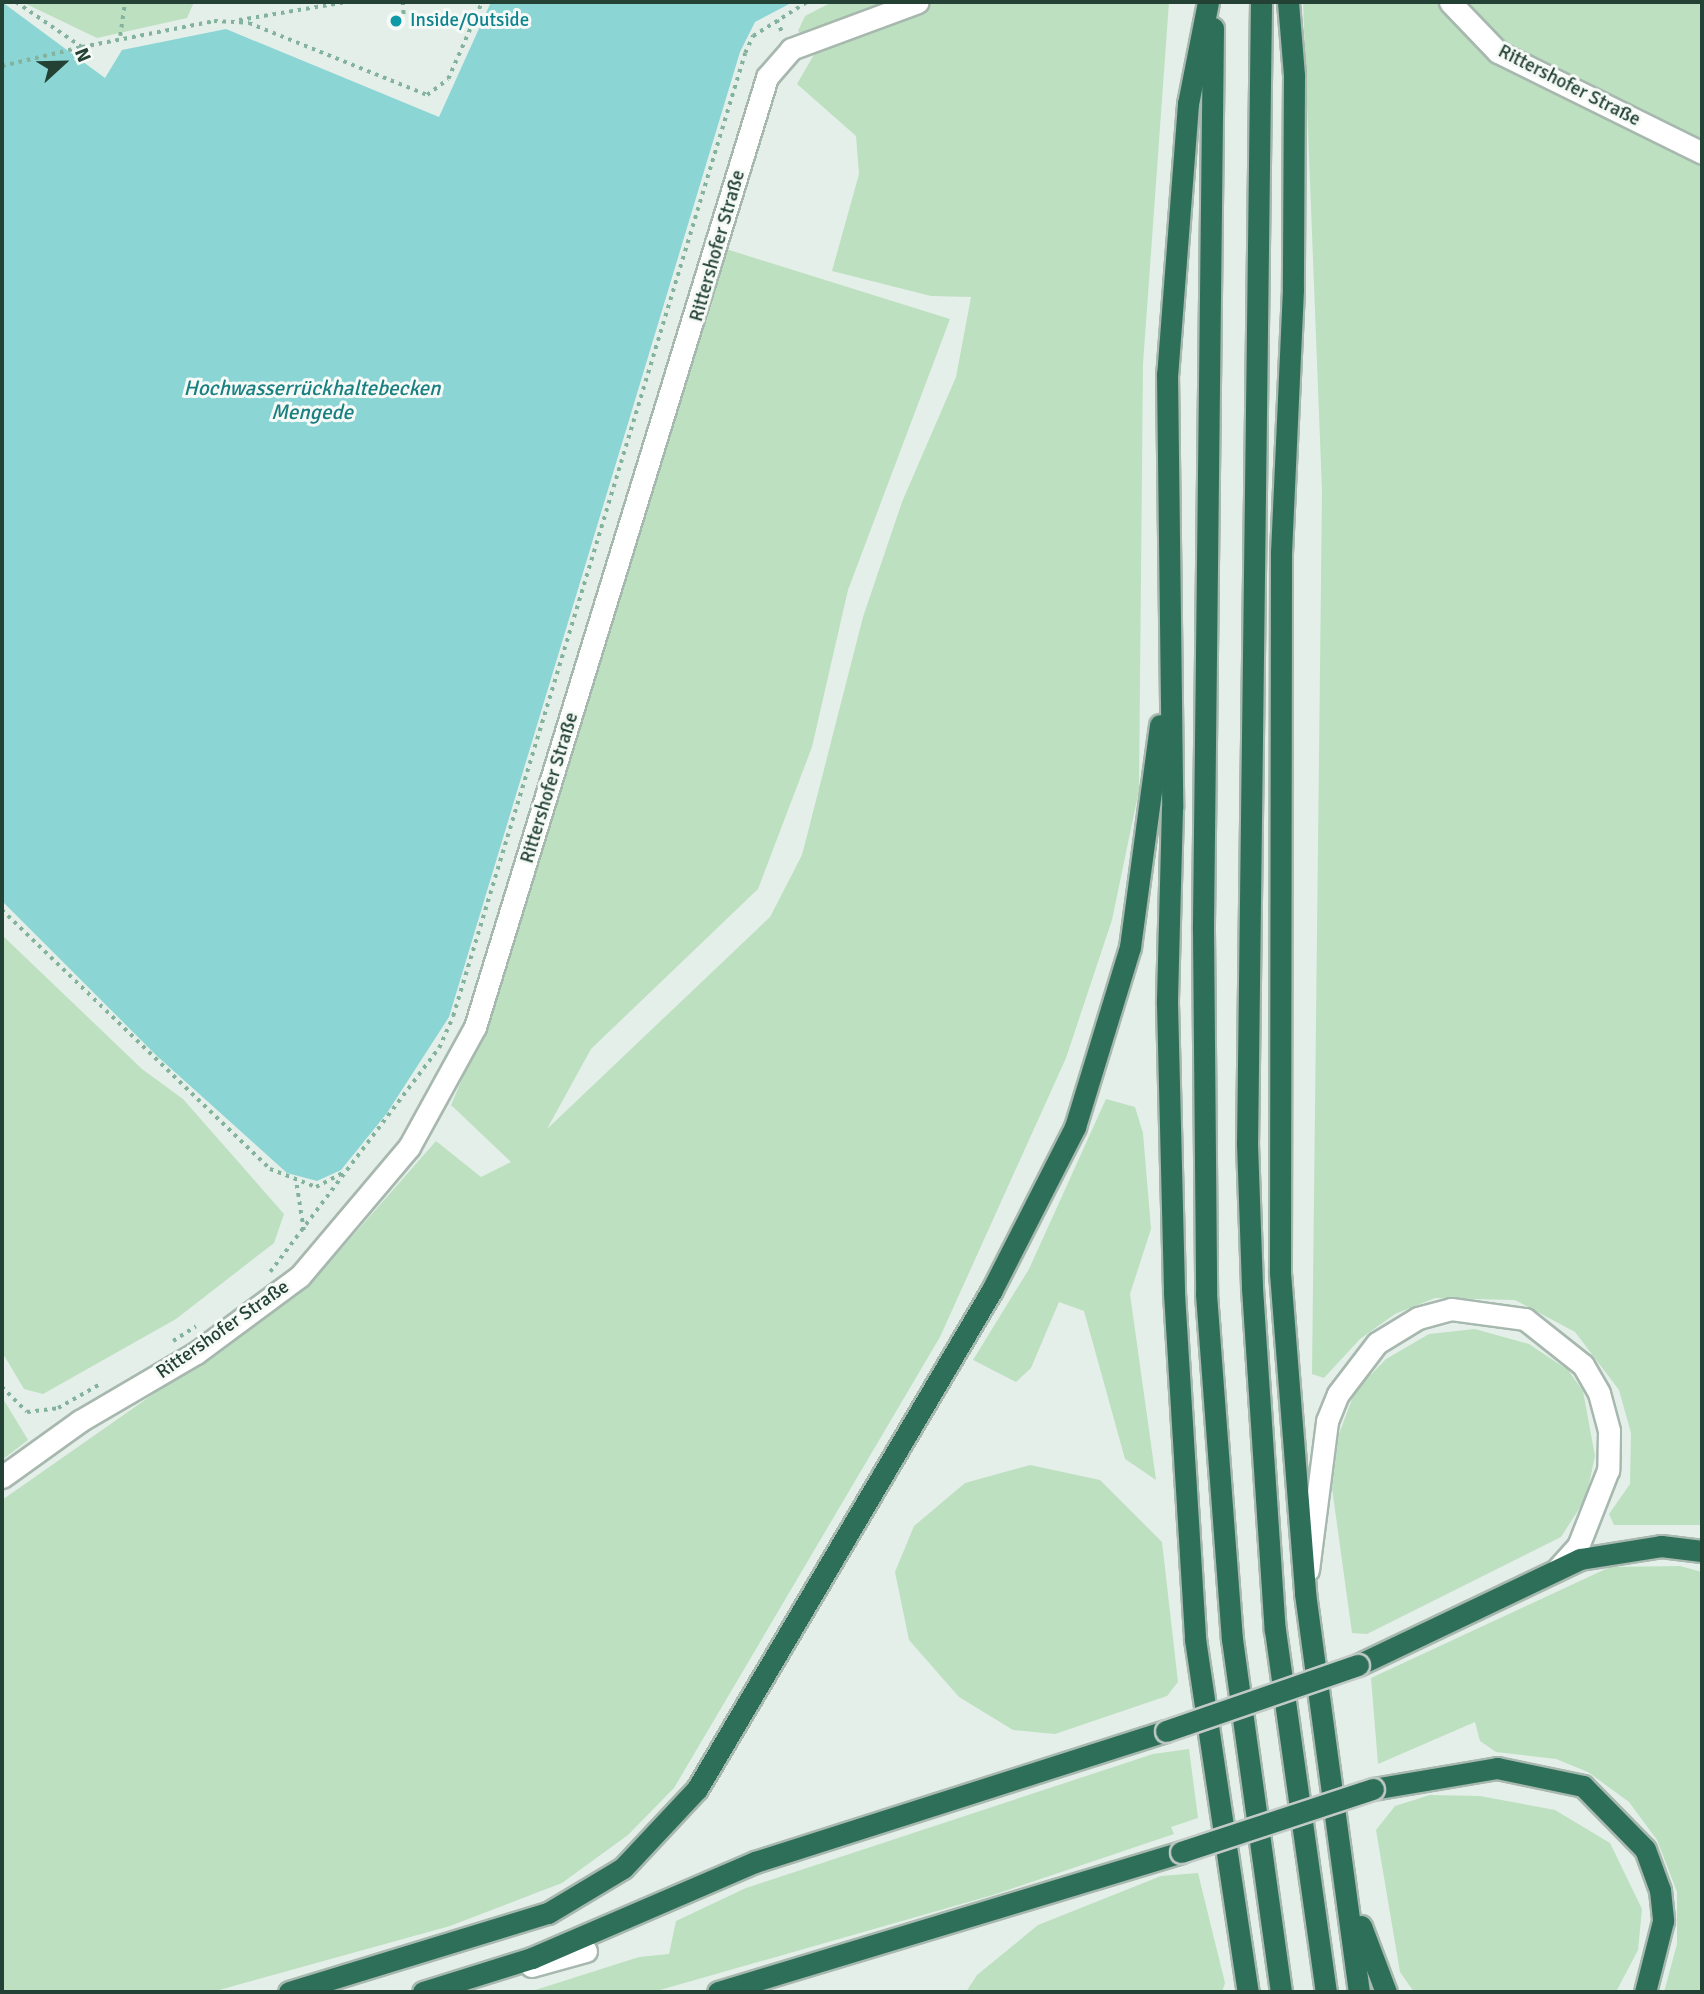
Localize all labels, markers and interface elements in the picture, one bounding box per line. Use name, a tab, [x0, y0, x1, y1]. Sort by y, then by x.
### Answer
place label: Inside/Outside	[410, 10, 529, 32]
marker: Inside/Outside	[388, 13, 404, 29]
north arrow	[28, 28, 98, 98]
street label: Rittershofer Straße	[1494, 40, 1644, 132]
text: N	[69, 45, 96, 66]
street label: Rittershofer Straße	[685, 168, 751, 324]
water label: Hochwasserrückhaltebecken Mengede	[183, 375, 441, 425]
street label: Rittershofer Straße	[516, 710, 584, 866]
street label: Rittershofer Straße	[152, 1276, 294, 1384]

